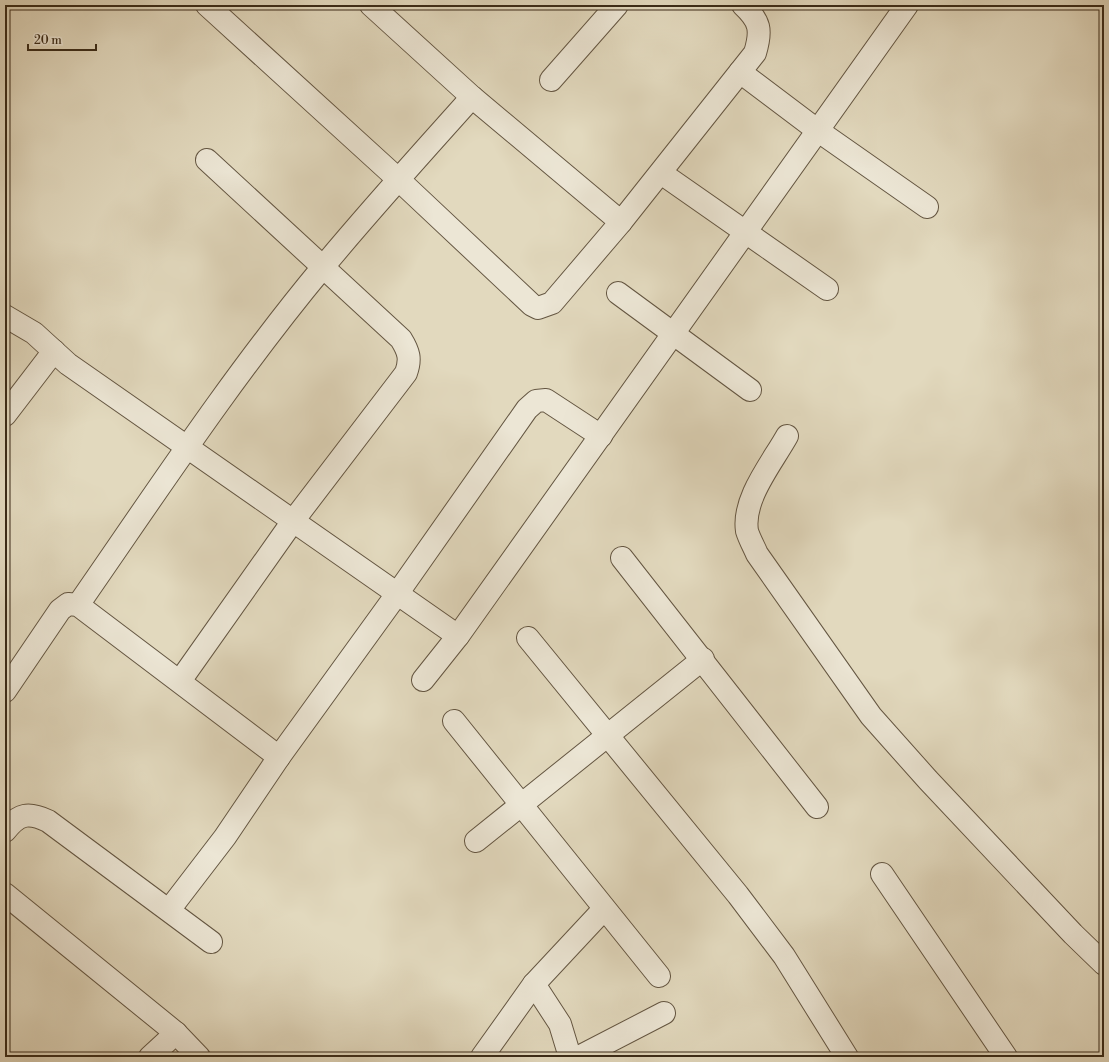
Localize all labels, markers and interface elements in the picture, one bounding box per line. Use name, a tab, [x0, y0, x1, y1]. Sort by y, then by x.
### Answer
scale bar	[28, 26, 96, 52]
text: 20 m	[34, 33, 62, 48]

